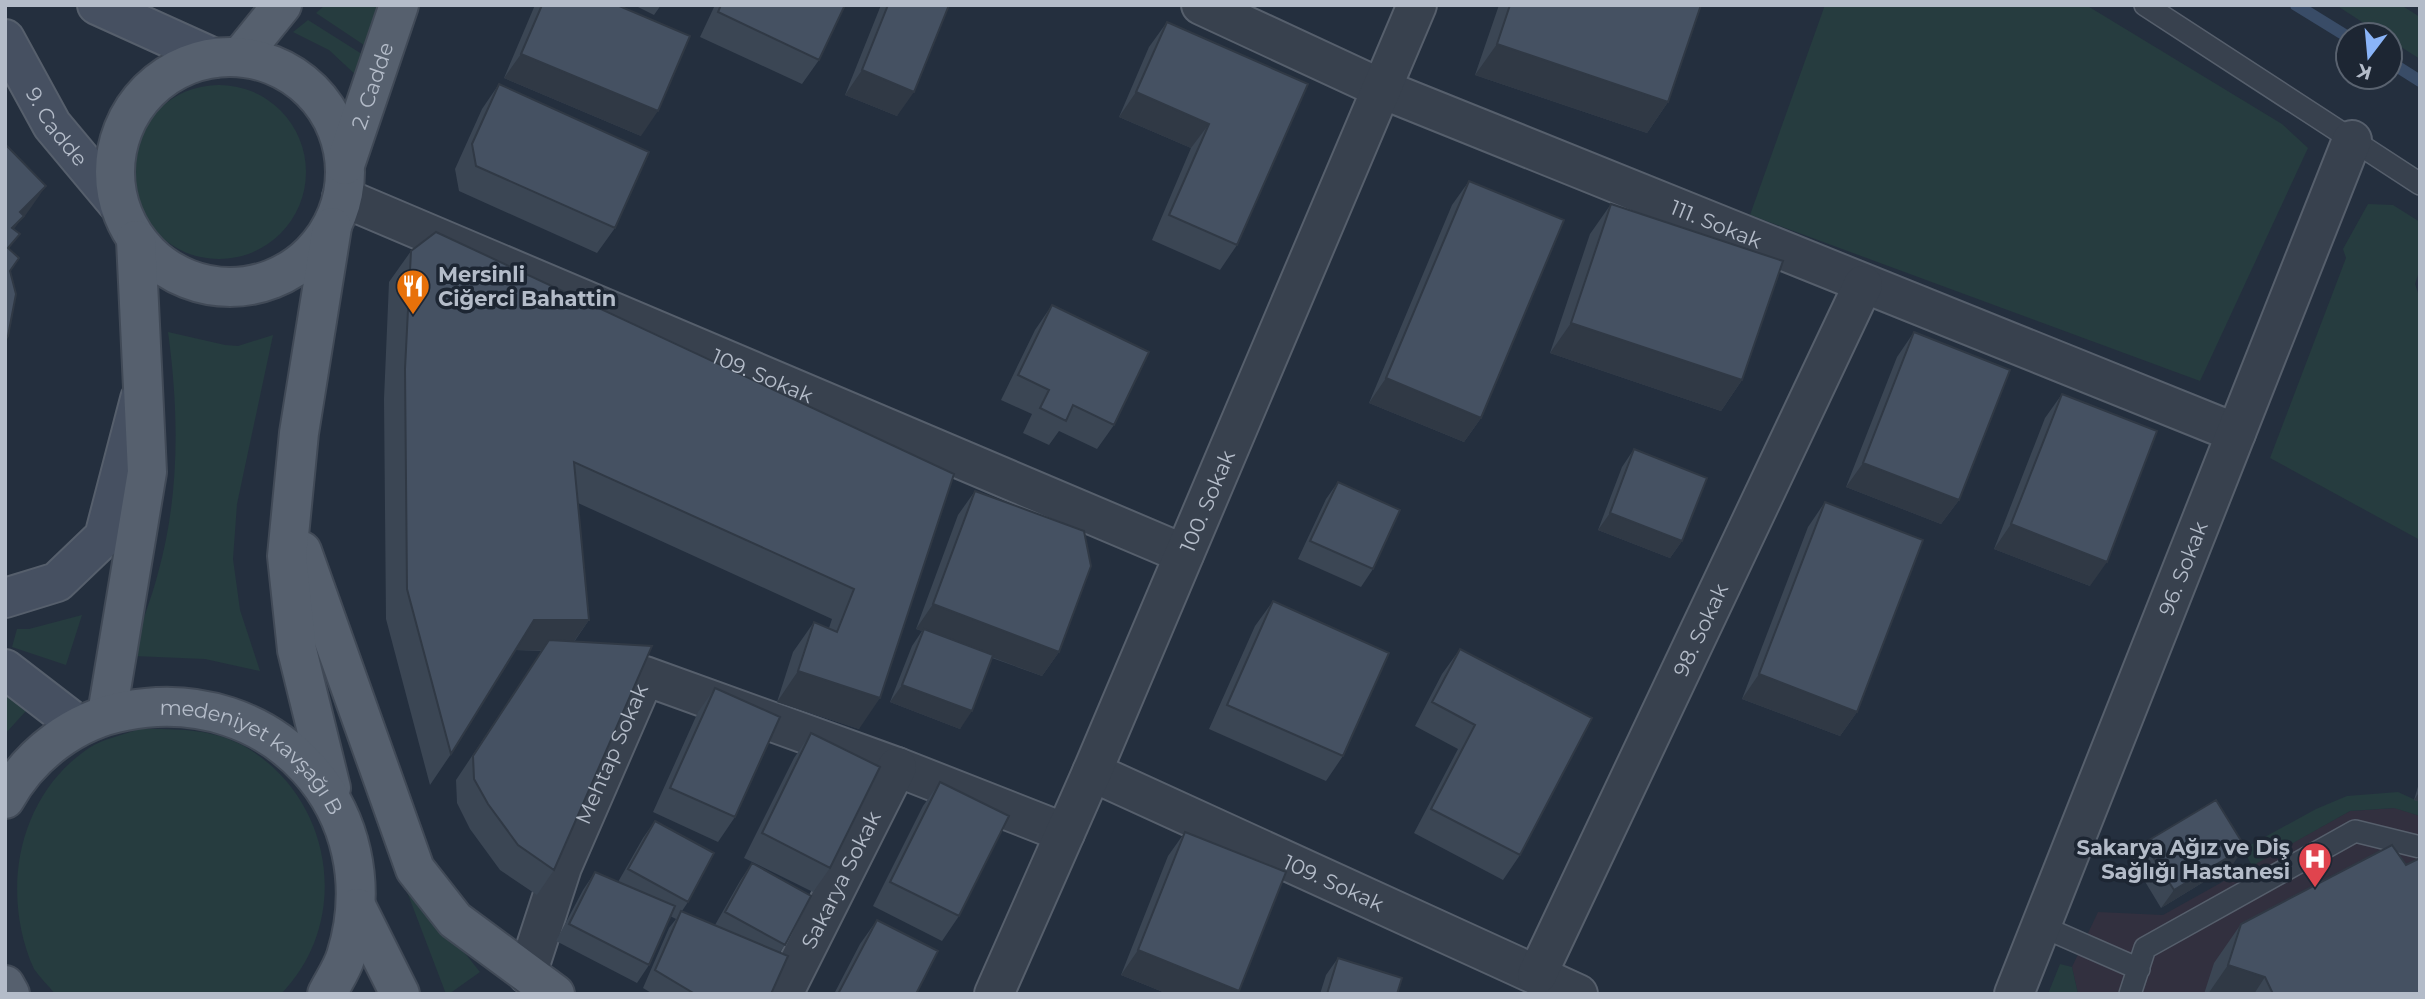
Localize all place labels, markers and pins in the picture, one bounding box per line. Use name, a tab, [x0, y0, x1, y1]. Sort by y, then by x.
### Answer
place label: Mersinli Ciğerci Bahattin	[438, 262, 616, 311]
restaurant icon: Mersinli Ciğerci Bahattin	[394, 267, 432, 316]
place label: Sakarya Ağız ve Diş Sağlığı Hastanesi	[2076, 835, 2290, 884]
hospital icon: Sakarya Ağız ve Diş Sağlığı Hastanesi	[2296, 840, 2334, 889]

